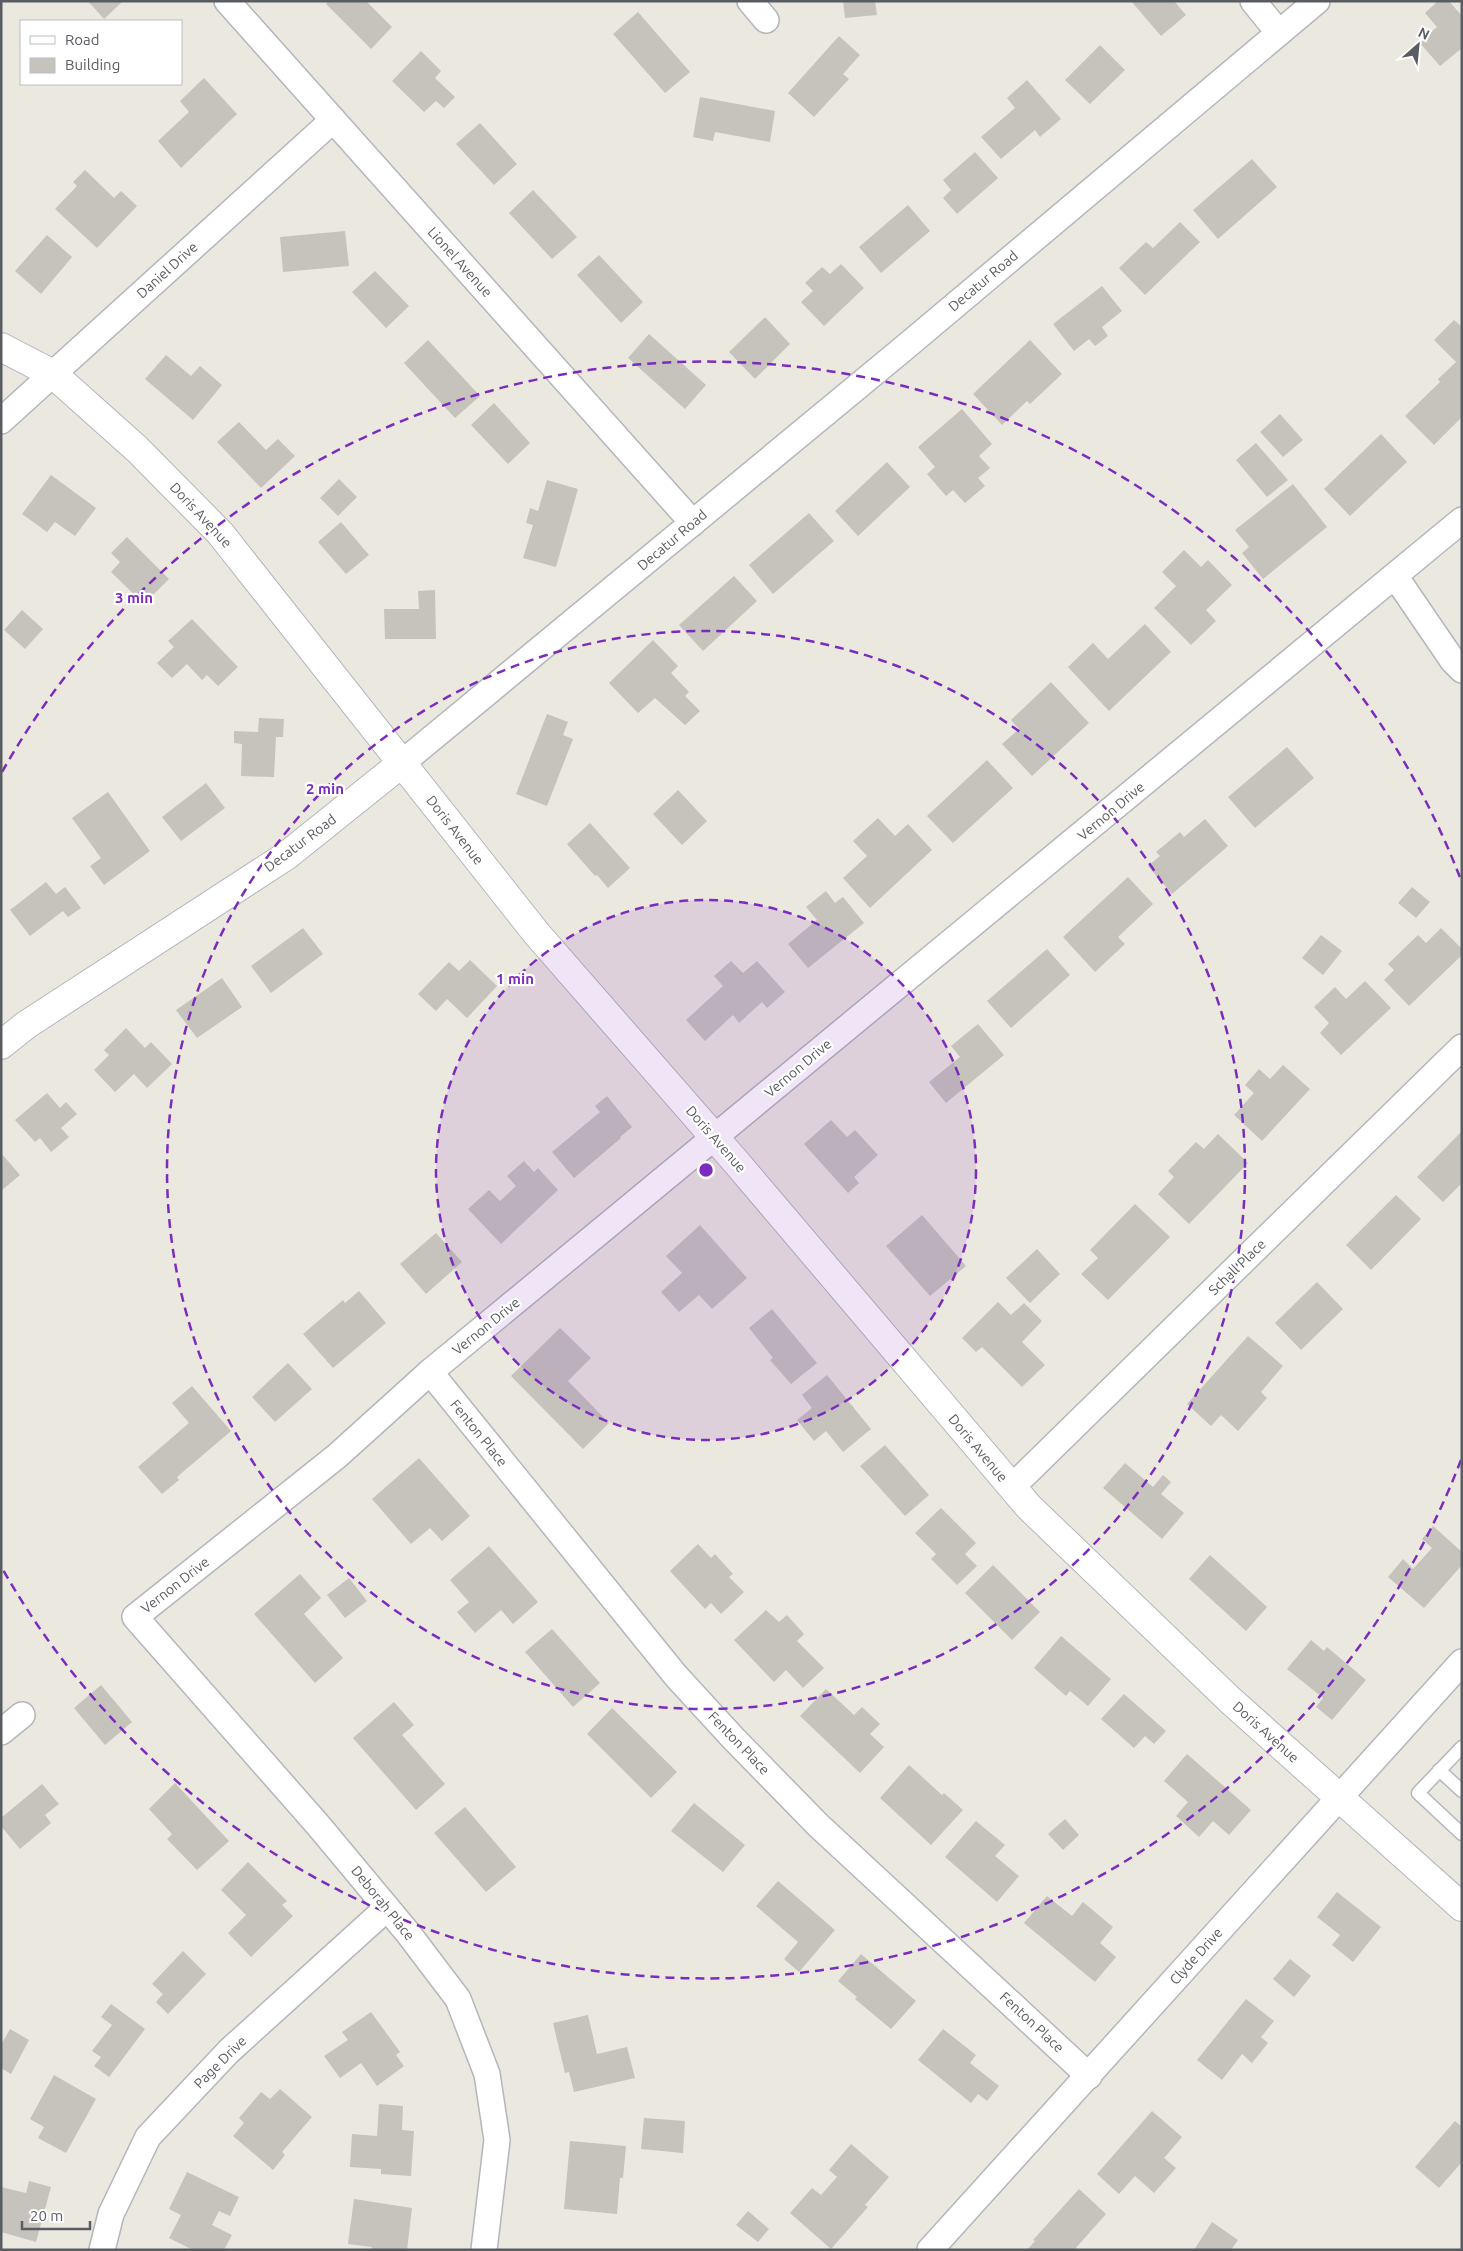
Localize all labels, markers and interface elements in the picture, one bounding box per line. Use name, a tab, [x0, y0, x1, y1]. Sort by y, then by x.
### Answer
legend	[20, 20, 182, 85]
north arrow	[1393, 20, 1443, 70]
text: N	[1416, 24, 1432, 43]
text: Road	[65, 31, 100, 48]
text: Building	[65, 56, 120, 73]
street label: Lionel Avenue	[424, 224, 496, 300]
street label: Daniel Drive	[133, 239, 201, 301]
street label: Decatur Road	[945, 247, 1021, 315]
street label: Doris Avenue	[167, 479, 235, 551]
street label: Decatur Road	[634, 506, 710, 574]
text: 3 min	[115, 589, 153, 606]
street label: Vernon Drive	[1074, 779, 1148, 843]
text: 2 min	[306, 780, 344, 797]
street label: Doris Avenue	[423, 792, 487, 868]
street label: Decatur Road	[261, 811, 339, 875]
text: 1 min	[496, 970, 534, 987]
street label: Vernon Drive	[761, 1036, 835, 1100]
street label: Doris Avenue	[683, 1102, 749, 1176]
centre of rings	[697, 1161, 715, 1179]
street label: Schall Place	[1205, 1236, 1269, 1298]
street label: Vernon Drive	[449, 1294, 523, 1358]
street label: Fenton Place	[447, 1396, 511, 1470]
street label: Doris Avenue	[945, 1411, 1011, 1485]
street label: Vernon Drive	[138, 1553, 212, 1617]
street label: Doris Avenue	[1230, 1698, 1302, 1766]
street label: Fenton Place	[705, 1708, 773, 1778]
street label: Deborah Place	[348, 1863, 418, 1943]
street label: Clyde Drive	[1166, 1924, 1226, 1988]
street label: Fenton Place	[997, 1988, 1067, 2056]
street label: Page Drive	[190, 2032, 250, 2092]
scale bar	[22, 2198, 90, 2230]
text: 20 m	[30, 2207, 63, 2224]

